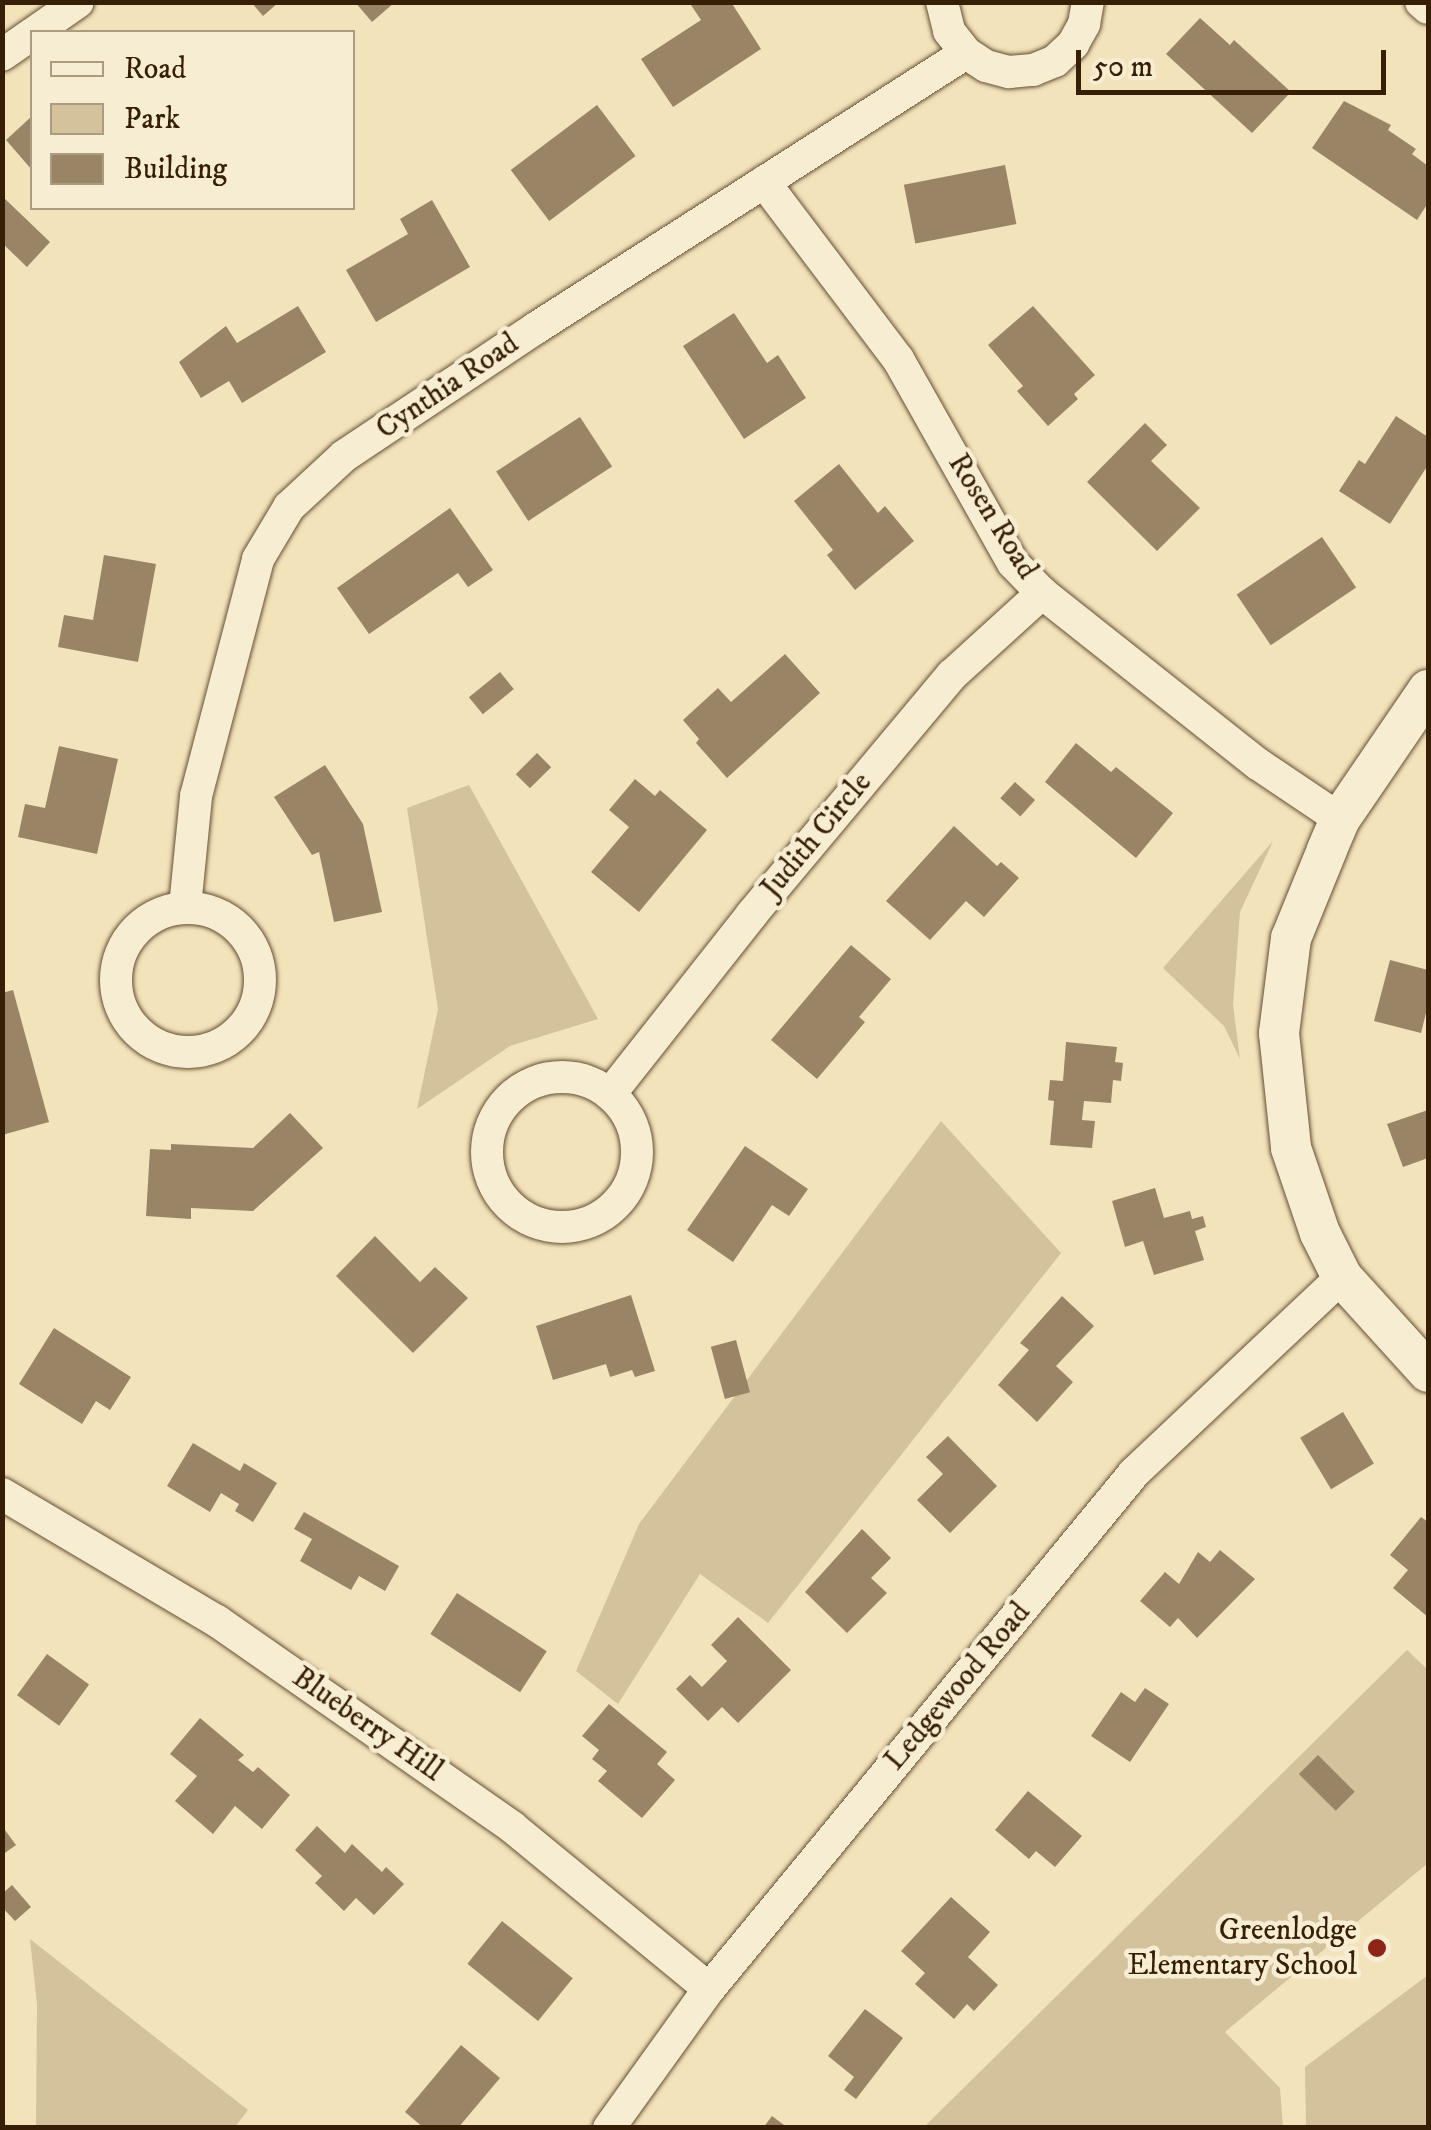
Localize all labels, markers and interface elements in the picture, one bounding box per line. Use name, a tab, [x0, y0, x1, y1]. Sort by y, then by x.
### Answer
legend	[30, 30, 355, 210]
scale bar	[1081, 30, 1391, 92]
text: 50 m	[1093, 49, 1153, 86]
text: Road	[124, 51, 186, 88]
text: Park	[124, 101, 180, 138]
text: Building	[124, 151, 227, 188]
street label: Cynthia Road	[370, 326, 526, 448]
street label: Rosen Road	[939, 448, 1045, 586]
street label: Judith Circle	[754, 766, 880, 906]
street label: Ledgewood Road	[877, 1596, 1039, 1778]
street label: Blueberry Hill	[285, 1660, 449, 1790]
place label: Greenlodge Elementary School	[1128, 1913, 1357, 1984]
marker: Greenlodge Elementary School	[1366, 1937, 1388, 1959]

